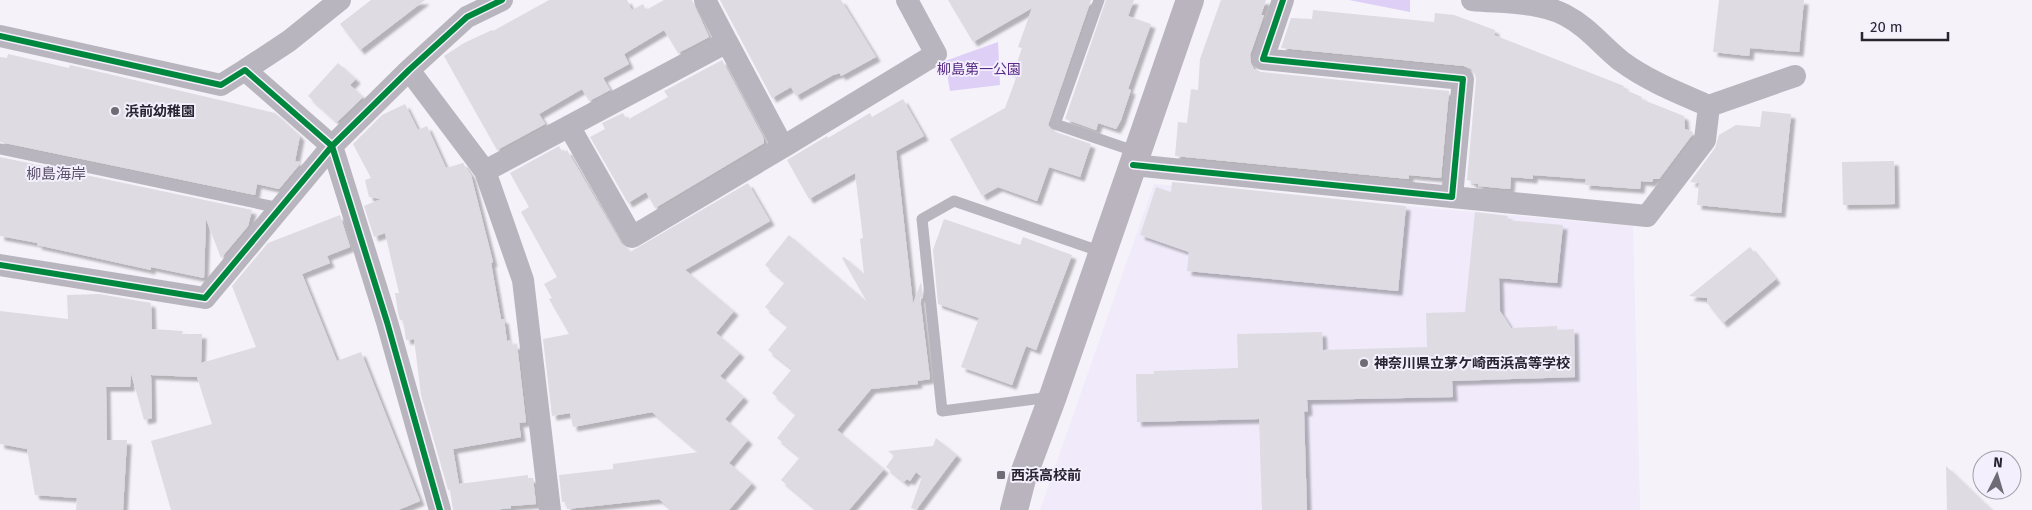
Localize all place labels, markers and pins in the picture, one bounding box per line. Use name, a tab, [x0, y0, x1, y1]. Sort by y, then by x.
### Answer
place label: 浜前幼稚園	[125, 103, 195, 120]
marker: 浜前幼稚園	[109, 105, 121, 117]
place label: 神奈川県立茅ケ崎西浜高等学校	[1374, 355, 1570, 372]
marker: 神奈川県立茅ケ崎西浜高等学校	[1358, 357, 1370, 369]
place label: 西浜高校前	[1011, 467, 1081, 484]
marker: 西浜高校前	[995, 469, 1007, 481]

